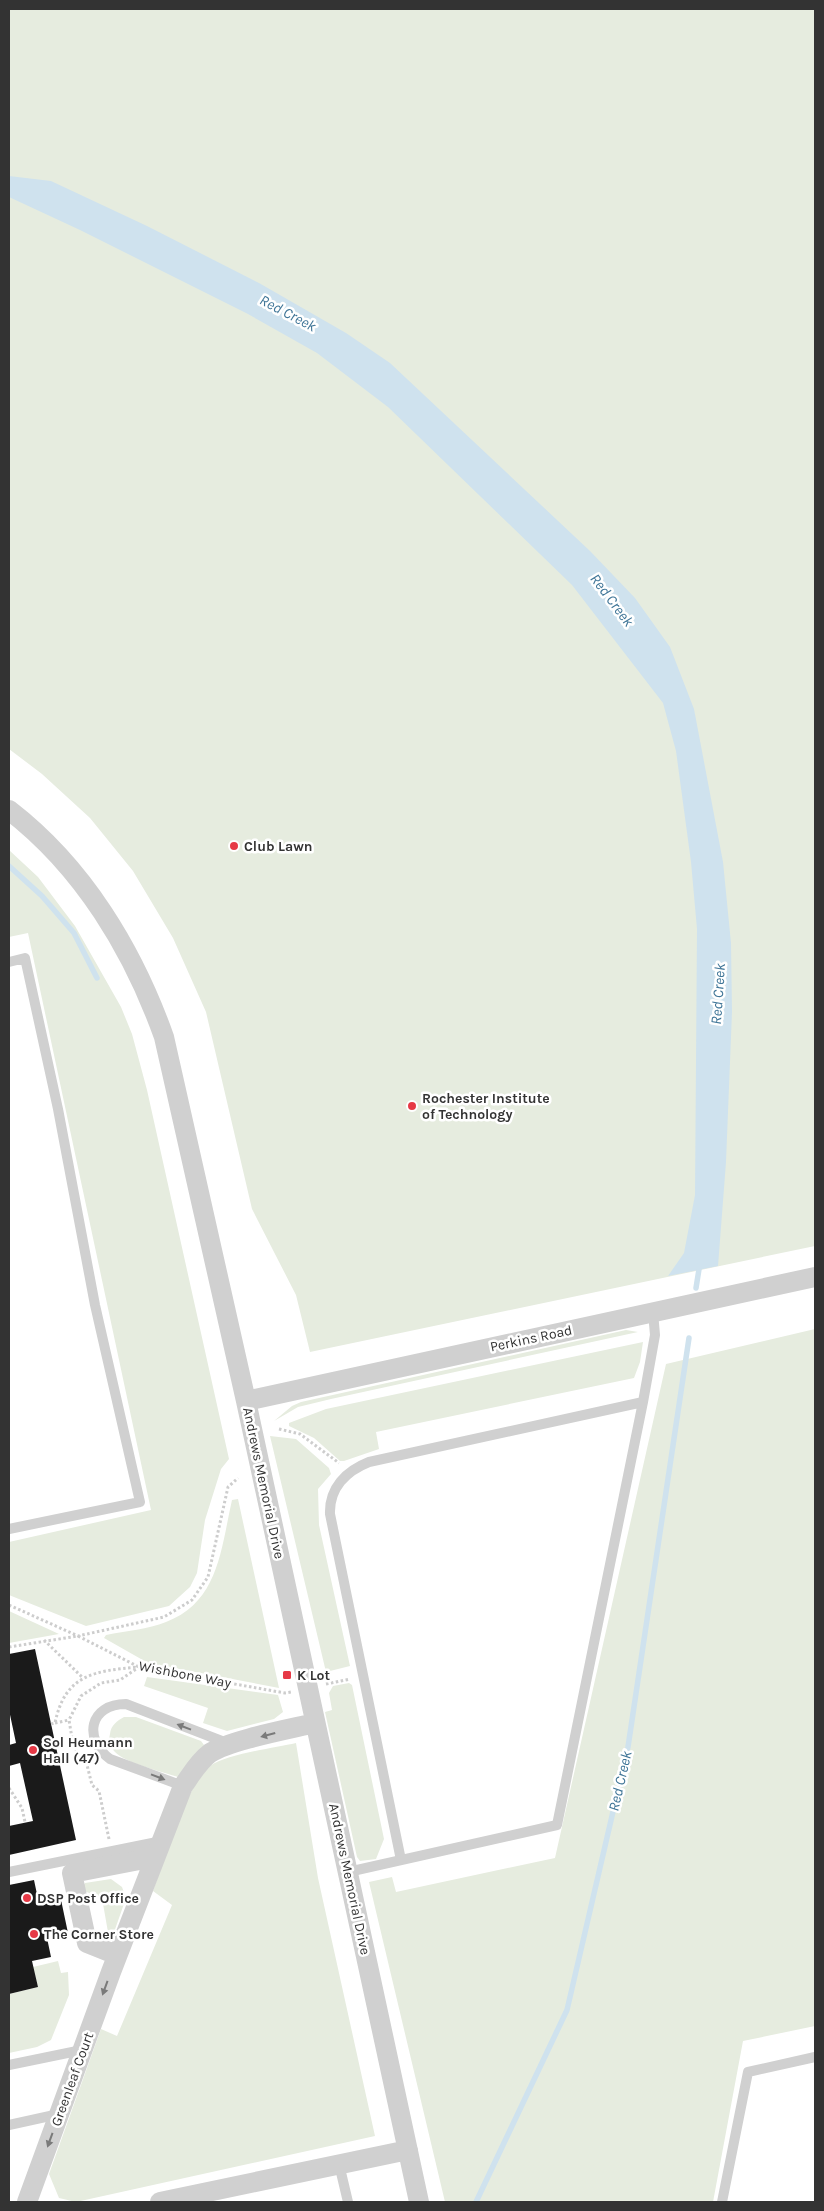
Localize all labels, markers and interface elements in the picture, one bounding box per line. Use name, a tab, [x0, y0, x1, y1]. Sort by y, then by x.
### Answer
water label: Red Creek	[257, 291, 320, 336]
water label: Red Creek	[586, 570, 638, 630]
place label: Club Lawn	[244, 838, 313, 855]
marker: Club Lawn	[228, 840, 240, 852]
water label: Red Creek	[707, 962, 729, 1025]
place label: Rochester Institute of Technology	[422, 1090, 550, 1123]
marker: Rochester Institute of Technology	[406, 1100, 418, 1112]
street label: Perkins Road	[489, 1322, 574, 1355]
street label: Andrews Memorial Drive	[239, 1406, 288, 1560]
street label: Wishbone Way	[137, 1657, 233, 1692]
place label: K Lot	[297, 1667, 331, 1684]
marker: K Lot	[281, 1669, 293, 1681]
one-way arrow	[177, 1723, 192, 1730]
one-way arrow	[261, 1731, 276, 1739]
place label: Sol Heumann Hall (47)	[43, 1734, 133, 1767]
marker: Sol Heumann Hall (47)	[27, 1744, 39, 1756]
water label: Red Creek	[604, 1749, 636, 1813]
one-way arrow	[151, 1773, 166, 1781]
street label: Andrews Memorial Drive	[325, 1802, 374, 1956]
place label: DSP Post Office	[37, 1890, 139, 1907]
marker: DSP Post Office	[21, 1892, 33, 1904]
place label: The Corner Store	[44, 1926, 154, 1943]
marker: The Corner Store	[28, 1928, 40, 1940]
one-way arrow	[101, 1980, 108, 1995]
street label: Greenleaf Court	[48, 2030, 97, 2129]
one-way arrow	[46, 2133, 53, 2148]

